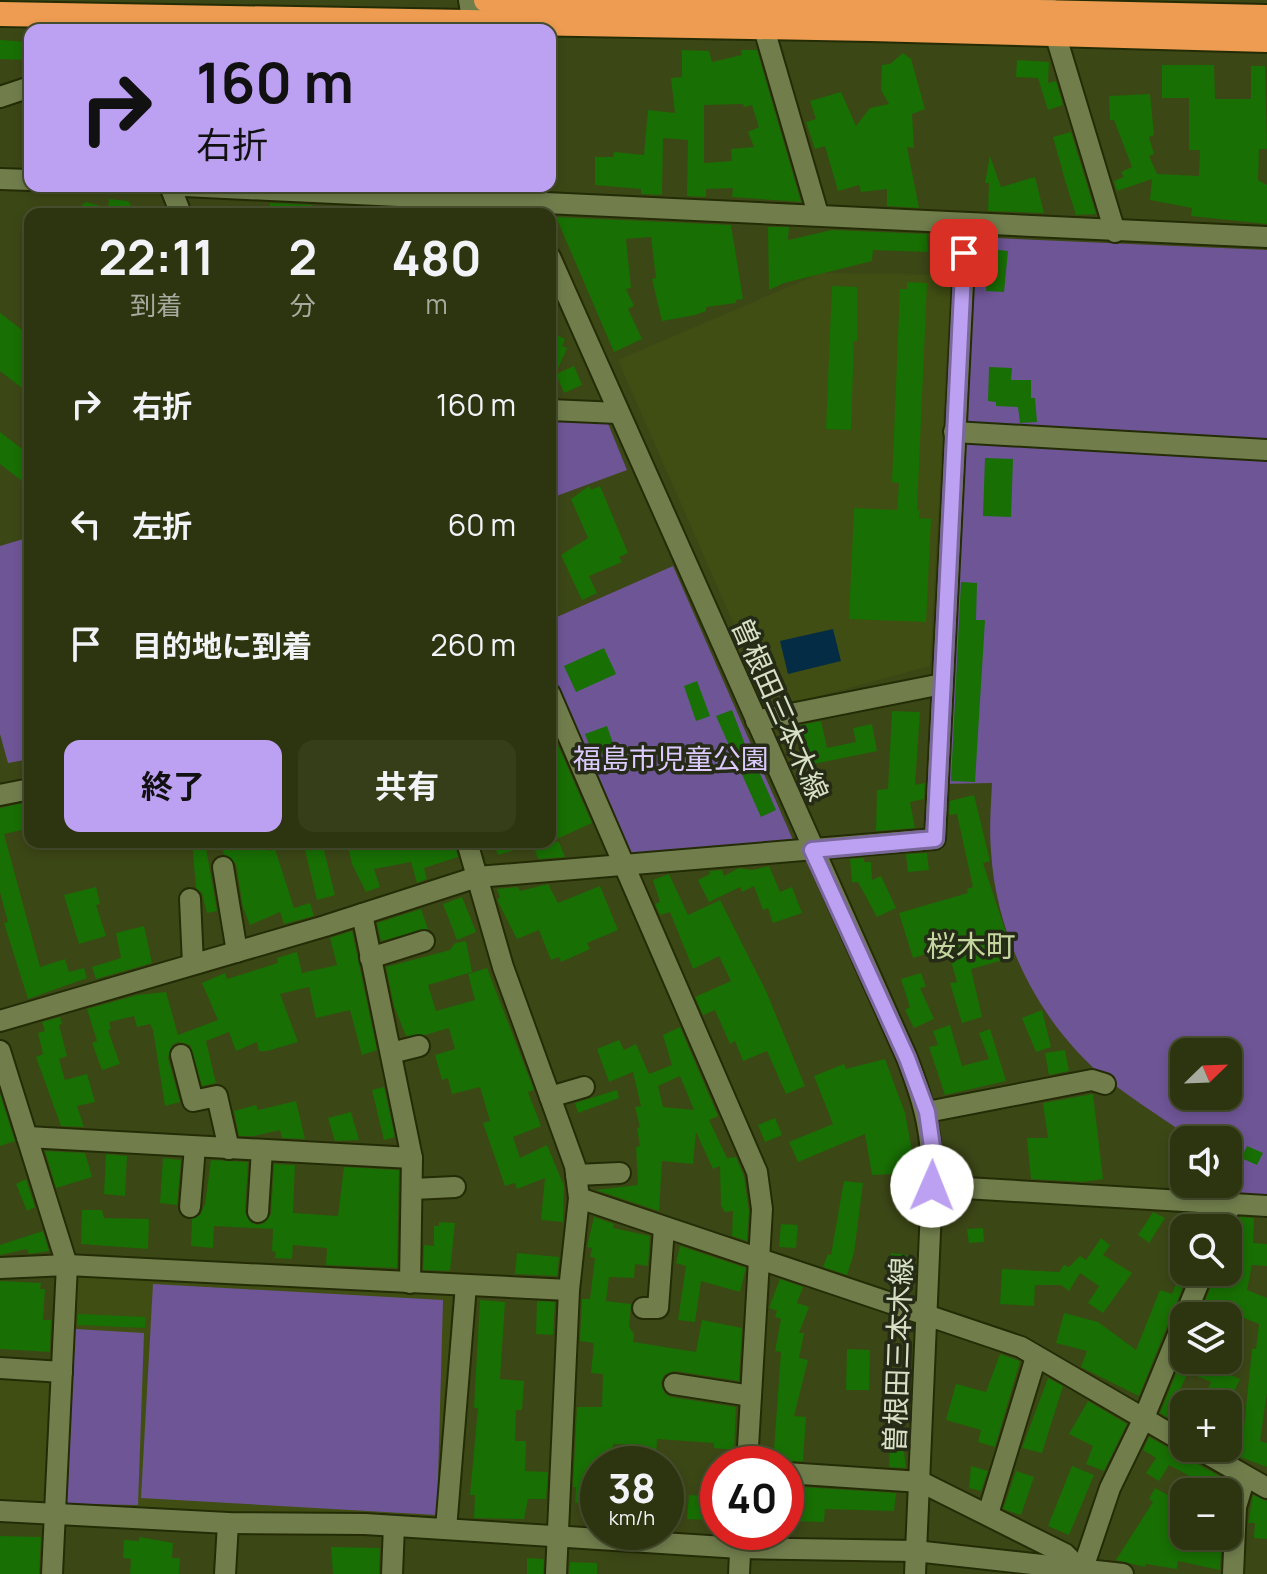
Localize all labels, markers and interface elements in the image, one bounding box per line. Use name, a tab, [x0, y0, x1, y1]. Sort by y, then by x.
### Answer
text: 160 m	[196, 43, 354, 120]
icon: right	[64, 56, 168, 160]
text: 右折	[196, 120, 268, 169]
pin	[930, 219, 998, 287]
text: 22:11	[98, 224, 214, 289]
text: 2	[288, 224, 317, 289]
text: 480	[391, 225, 482, 290]
icon: arrive	[942, 231, 986, 275]
text: m	[425, 286, 448, 322]
text: 到着	[130, 287, 182, 323]
text: 分	[290, 287, 316, 323]
icon: right	[64, 382, 108, 426]
text: 160 m	[436, 384, 516, 425]
text: 右折	[132, 385, 192, 426]
icon: left	[64, 502, 108, 546]
text: 60 m	[448, 504, 516, 545]
text: 左折	[132, 505, 192, 546]
street label: 曽根田三本木線	[724, 612, 838, 806]
icon: arrive	[64, 622, 108, 666]
text: 260 m	[431, 624, 516, 665]
text: 目的地に到着	[132, 625, 312, 666]
park label: 福島市児童公園	[573, 739, 769, 777]
button: 終了	[64, 740, 282, 832]
button: 共有	[298, 740, 516, 832]
district label: 桜木町	[926, 925, 1016, 966]
north arrow	[1170, 1038, 1242, 1110]
map controls	[1170, 1038, 1242, 1550]
button: sound	[1170, 1126, 1242, 1198]
position arrow	[890, 1144, 974, 1228]
button: search	[1170, 1214, 1242, 1286]
street label: 曽根田三本木線	[875, 1256, 919, 1454]
button: layers	[1170, 1302, 1242, 1374]
button: +	[1170, 1390, 1242, 1462]
speed limit sign: 40	[700, 1446, 804, 1550]
text: 38	[608, 1460, 656, 1515]
button: −	[1170, 1478, 1242, 1550]
text: km/h	[609, 1504, 655, 1531]

